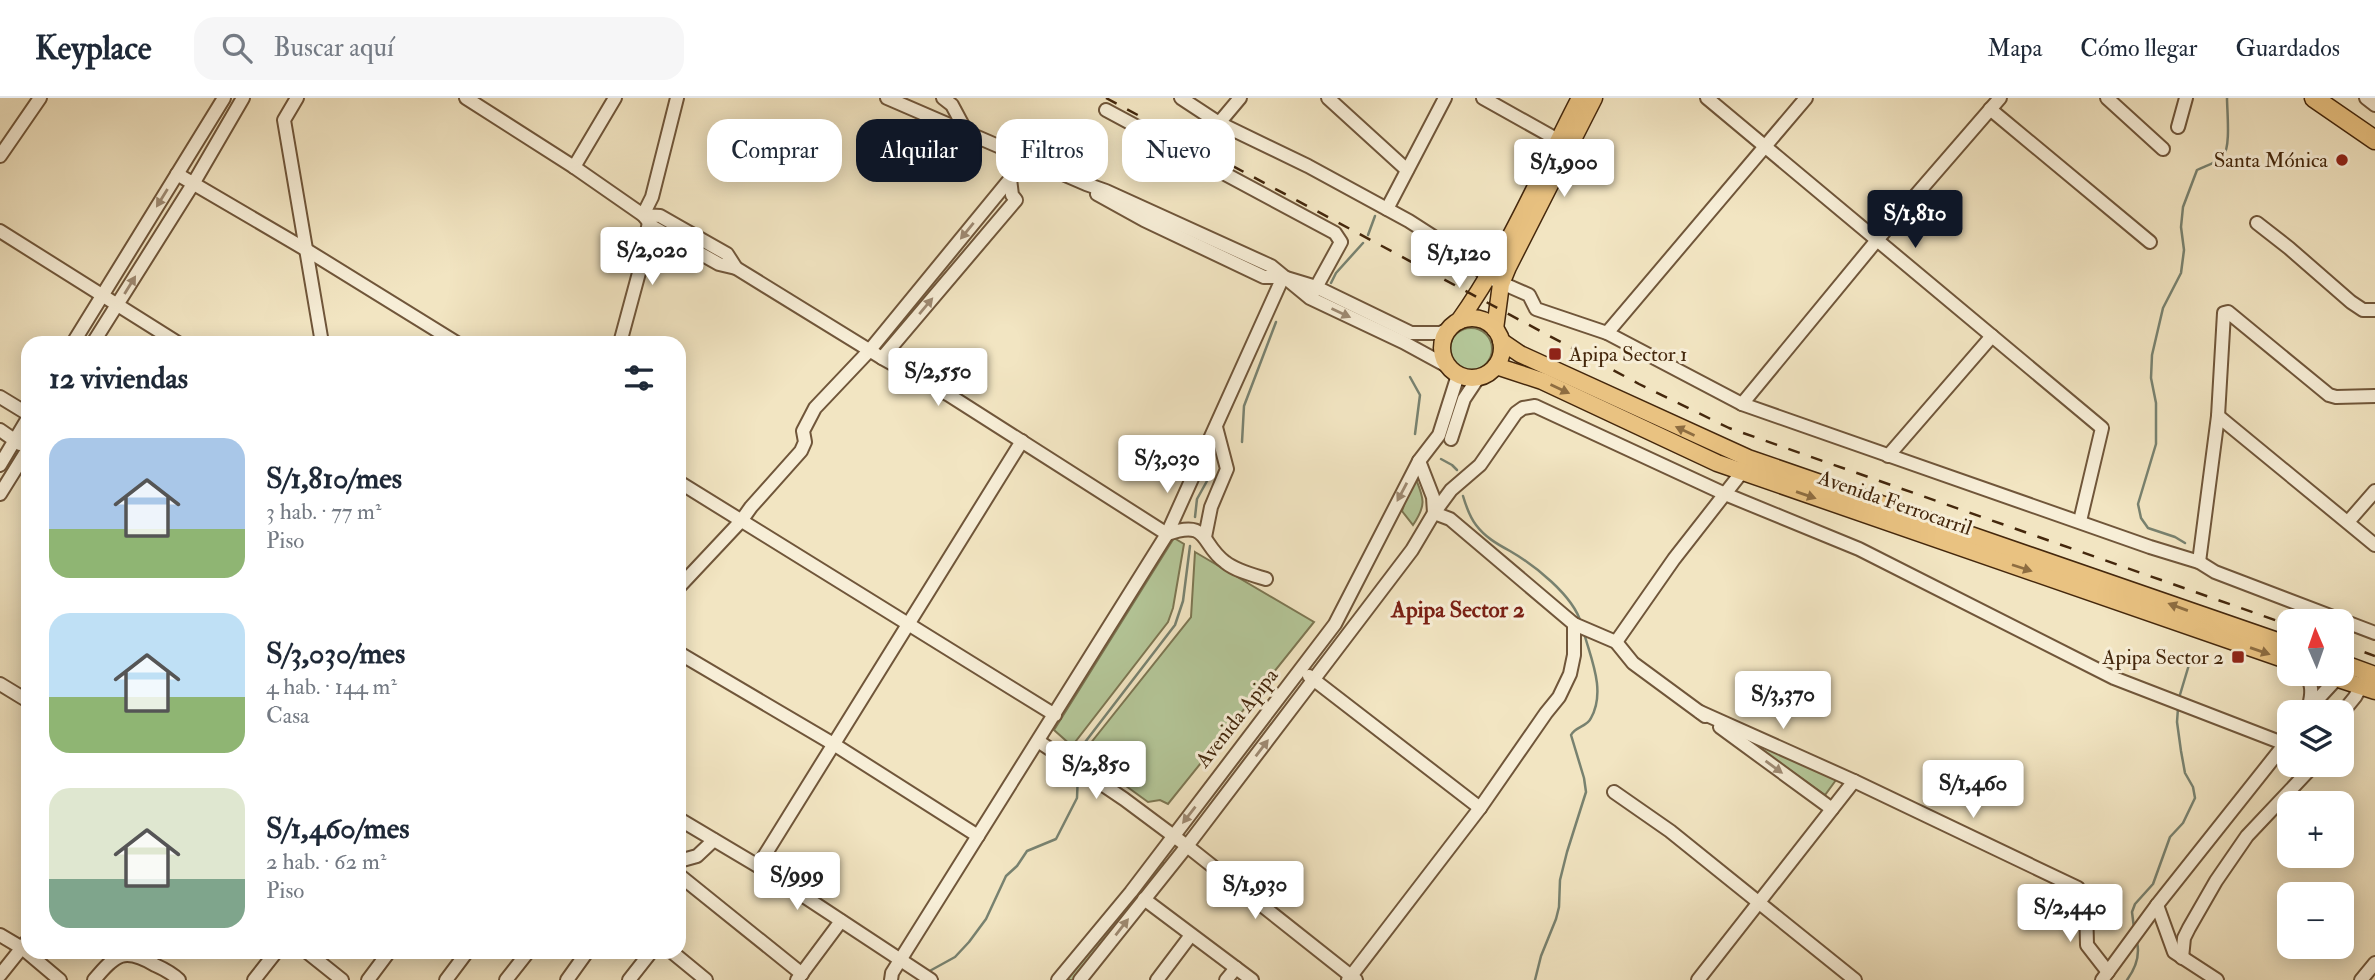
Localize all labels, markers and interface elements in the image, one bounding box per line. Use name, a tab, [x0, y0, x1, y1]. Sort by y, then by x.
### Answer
search box	[194, 17, 684, 80]
text: Keyplace	[35, 28, 152, 69]
icon: search	[218, 29, 256, 67]
text: Buscar aquí	[274, 32, 394, 64]
text: Mapa	[1987, 33, 2042, 64]
text: Cómo llegar	[2080, 33, 2197, 64]
text: Guardados	[2235, 33, 2340, 64]
chip: Comprar	[707, 119, 842, 182]
chip: Alquilar	[856, 119, 982, 182]
chip: Filtros	[996, 119, 1108, 182]
chip: Nuevo	[1122, 119, 1235, 182]
pin: S/1,900	[1499, 140, 1629, 199]
text: S/1,900	[1530, 147, 1598, 176]
place label: Santa Mónica	[2214, 147, 2328, 174]
marker: Santa Mónica	[2334, 152, 2350, 168]
one-way arrow	[156, 188, 169, 208]
pin: S/1,810	[1850, 190, 1980, 250]
text: S/1,810	[1883, 198, 1947, 227]
one-way arrow	[960, 223, 975, 240]
pin: S/2,020	[587, 228, 717, 287]
pin: S/1,120	[1394, 230, 1524, 290]
text: S/2,020	[616, 235, 688, 264]
text: S/1,120	[1427, 238, 1491, 267]
one-way arrow	[123, 276, 136, 295]
one-way arrow	[918, 298, 933, 315]
one-way arrow	[1331, 307, 1351, 319]
place label: Apipa Sector 1	[1568, 341, 1688, 368]
marker: Apipa Sector 1	[1547, 346, 1563, 362]
pin: S/2,550	[873, 348, 1003, 408]
text: S/2,550	[904, 356, 972, 385]
icon: filters	[620, 359, 658, 397]
text: 12 viviendas	[49, 360, 188, 397]
one-way arrow	[1550, 383, 1570, 395]
one-way arrow	[1675, 425, 1695, 436]
pin: S/3,030	[1102, 436, 1232, 495]
text: S/3,030	[1134, 443, 1200, 472]
text: S/1,810/mes	[266, 460, 402, 497]
street label: Avenida Ferrocarril	[1814, 464, 1976, 542]
icon: home	[105, 466, 189, 550]
one-way arrow	[1396, 482, 1408, 501]
one-way arrow	[1796, 490, 1817, 501]
text: 3 hab. · 77 m²	[266, 497, 381, 526]
text: Piso	[266, 526, 304, 555]
one-way arrow	[2011, 563, 2032, 574]
district label: Apipa Sector 2	[1390, 595, 1525, 625]
one-way arrow	[2168, 601, 2189, 612]
north arrow	[2277, 609, 2354, 686]
map controls	[2277, 609, 2354, 959]
text: S/3,030/mes	[266, 635, 405, 672]
icon: home	[105, 641, 189, 725]
place label: Apipa Sector 2	[2101, 644, 2224, 671]
one-way arrow	[2249, 646, 2270, 657]
marker: Apipa Sector 2	[2230, 649, 2246, 665]
street label: Avenida Apipa	[1189, 663, 1284, 774]
text: 4 hab. · 144 m²	[266, 672, 397, 701]
pin: S/3,370	[1718, 672, 1848, 731]
text: S/3,370	[1751, 679, 1815, 708]
button: layers	[2277, 700, 2354, 777]
text: Casa	[266, 701, 310, 730]
one-way arrow	[1255, 739, 1270, 757]
pin: S/2,850	[1031, 742, 1161, 801]
text: S/2,850	[1062, 749, 1130, 778]
one-way arrow	[1765, 760, 1784, 774]
pin: S/1,460	[1908, 760, 2038, 820]
text: S/1,460	[1939, 768, 2007, 797]
button: +	[2277, 791, 2354, 868]
one-way arrow	[1182, 805, 1197, 823]
text: S/1,460/mes	[266, 810, 409, 847]
icon: home	[105, 816, 189, 900]
text: 2 hab. · 62 m²	[266, 847, 386, 876]
pin: S/999	[748, 852, 846, 912]
text: S/999	[770, 860, 824, 889]
pin: S/1,930	[1190, 862, 1320, 921]
text: S/1,930	[1223, 869, 1287, 898]
text: Piso	[266, 876, 304, 905]
button: −	[2277, 882, 2354, 959]
pin: S/2,440	[2005, 884, 2135, 944]
text: S/2,440	[2034, 892, 2107, 921]
one-way arrow	[1114, 918, 1129, 935]

